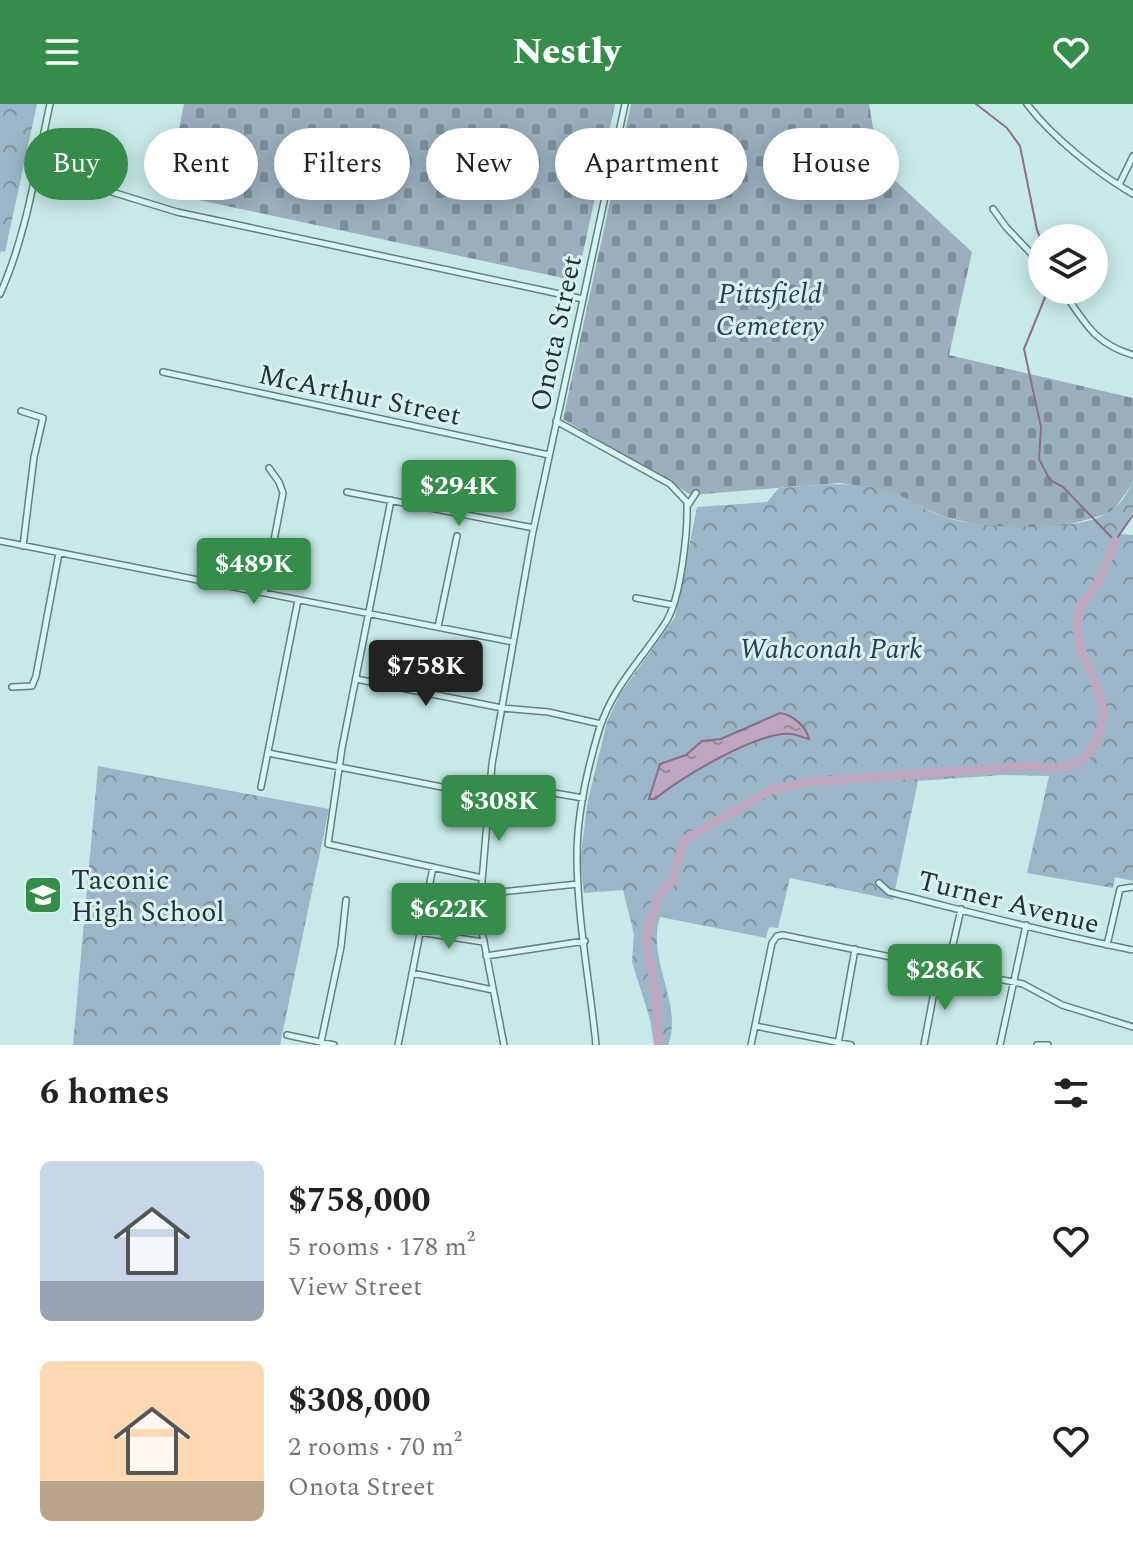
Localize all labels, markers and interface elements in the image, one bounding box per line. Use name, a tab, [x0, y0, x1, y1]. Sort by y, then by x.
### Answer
text: Nestly	[513, 25, 620, 80]
icon: menu	[40, 30, 84, 74]
icon: heart	[1049, 30, 1093, 74]
chip: Buy	[24, 128, 128, 200]
chip: Rent	[144, 128, 258, 200]
chip: Filters	[274, 128, 410, 200]
chip: New	[426, 128, 539, 200]
chip: Apartment	[555, 128, 747, 200]
chip: House	[763, 128, 899, 200]
map controls	[1028, 224, 1108, 304]
button: layers	[1028, 224, 1108, 304]
street label: Onota Street	[519, 251, 594, 415]
park label: Pittsfield Cemetery	[716, 273, 825, 348]
street label: McArthur Street	[255, 353, 465, 438]
pin: $294K	[403, 460, 515, 528]
text: $294K	[420, 466, 498, 506]
pin: $489K	[198, 538, 310, 606]
text: $489K	[215, 544, 293, 584]
park label: Wahconah Park	[740, 628, 922, 671]
pin: $758K	[370, 640, 482, 708]
text: $758K	[387, 646, 465, 686]
pin: $308K	[443, 775, 555, 843]
text: $308K	[460, 781, 538, 821]
place label: Taconic High School	[71, 859, 225, 934]
street label: Turner Avenue	[913, 859, 1104, 946]
school or university icon: Taconic High School	[22, 874, 64, 916]
pin: $622K	[393, 883, 505, 951]
text: $622K	[410, 889, 488, 929]
pin: $286K	[889, 944, 1001, 1012]
text: $286K	[906, 950, 984, 990]
text: 6 homes	[40, 1067, 170, 1119]
icon: filters	[1049, 1071, 1093, 1115]
text: $758,000	[288, 1175, 431, 1227]
icon: home	[104, 1193, 200, 1289]
icon: heart	[1049, 1219, 1093, 1263]
text: 5 rooms · 178 m²	[288, 1227, 475, 1267]
text: View Street	[288, 1267, 422, 1307]
text: $308,000	[288, 1375, 431, 1427]
icon: home	[104, 1393, 200, 1489]
icon: heart	[1049, 1419, 1093, 1463]
text: 2 rooms · 70 m²	[288, 1427, 462, 1467]
text: Onota Street	[288, 1467, 435, 1507]

